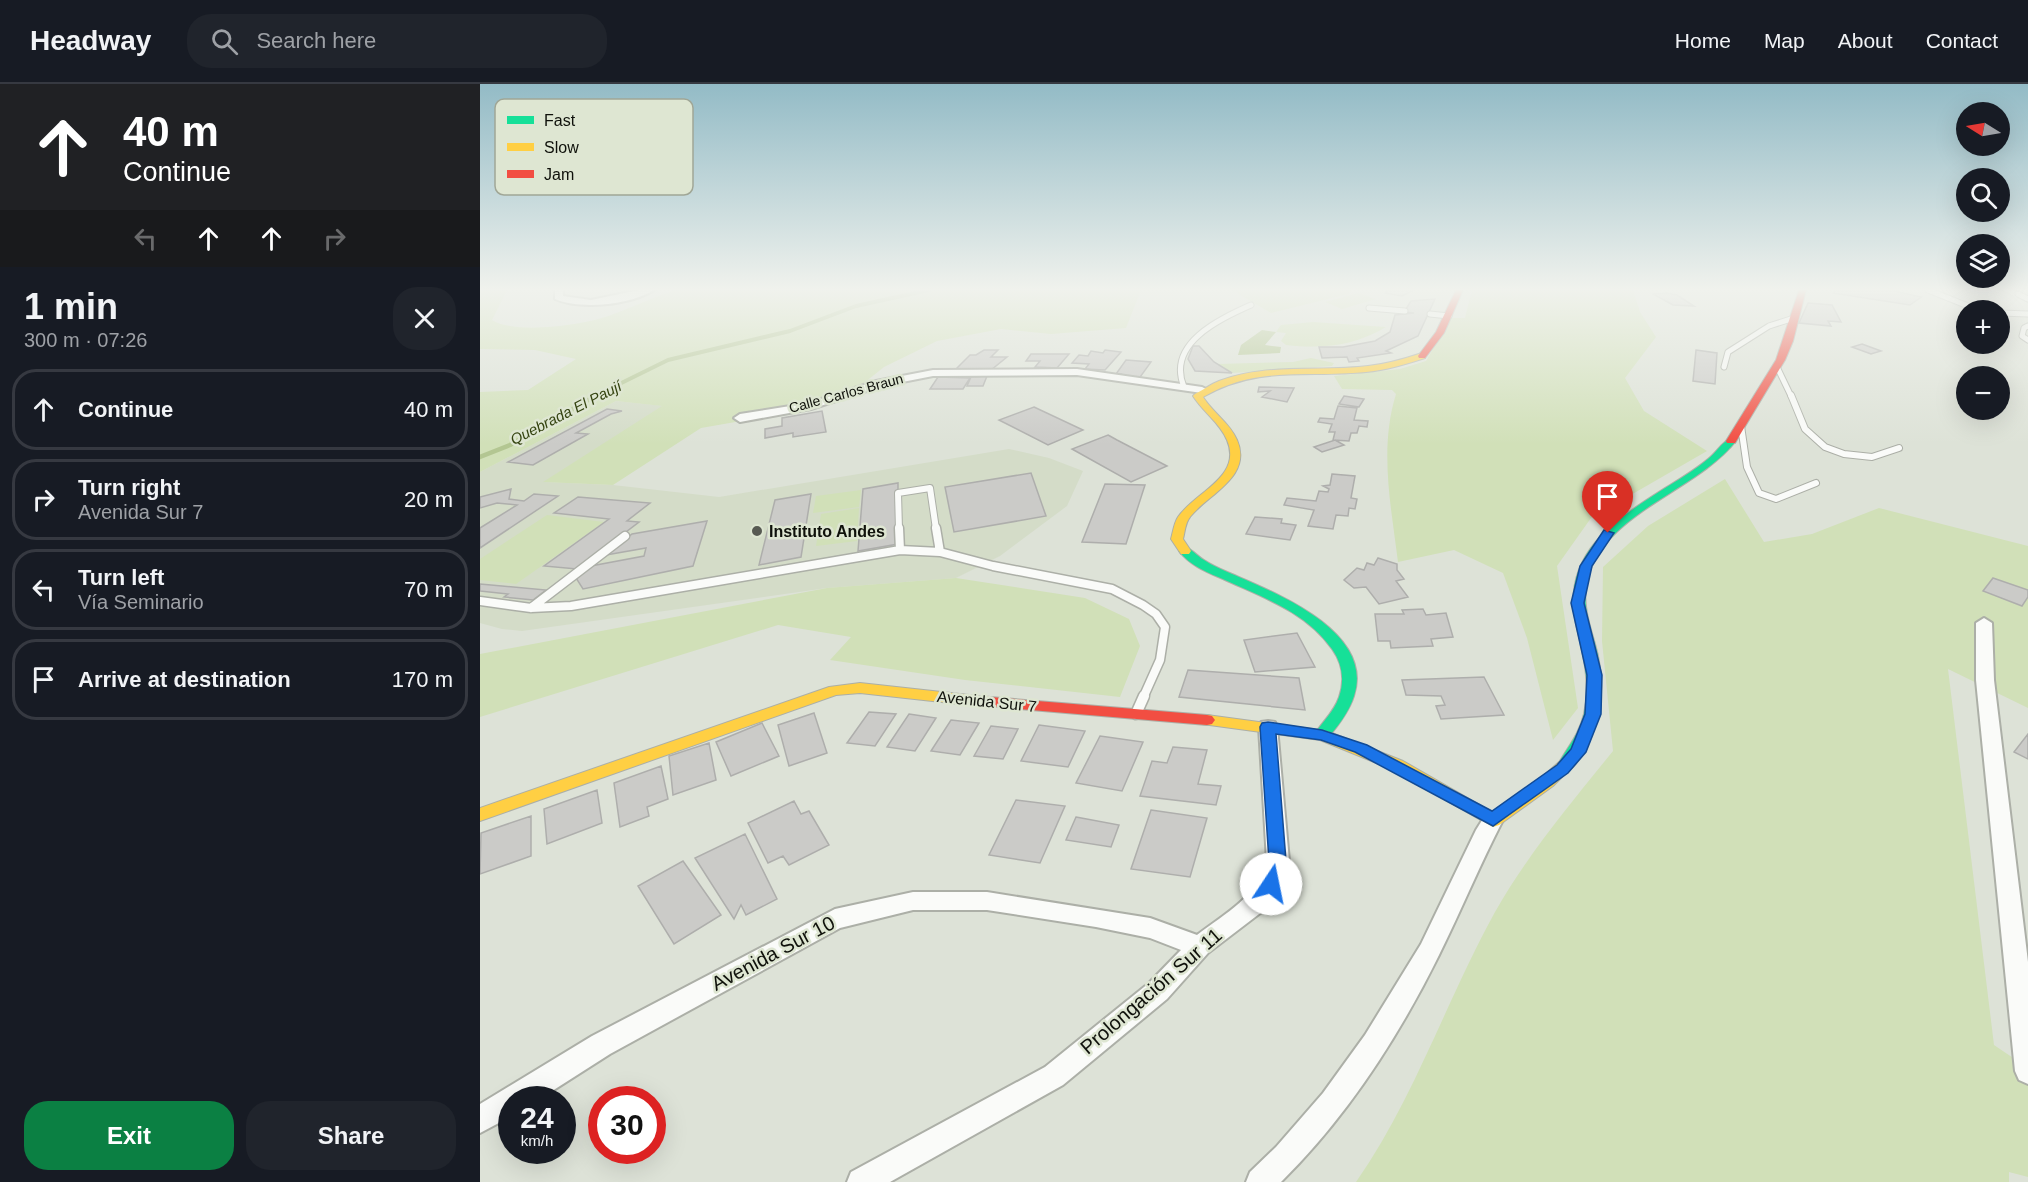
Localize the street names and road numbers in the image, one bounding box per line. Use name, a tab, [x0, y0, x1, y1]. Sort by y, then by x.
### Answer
street label: Calle Carlos Braun	[787, 370, 905, 416]
street label: Avenida Sur 7	[936, 688, 1038, 715]
street label: Avenida Sur 10	[708, 911, 838, 995]
street label: Prolongación Sur 11	[1076, 924, 1226, 1058]

